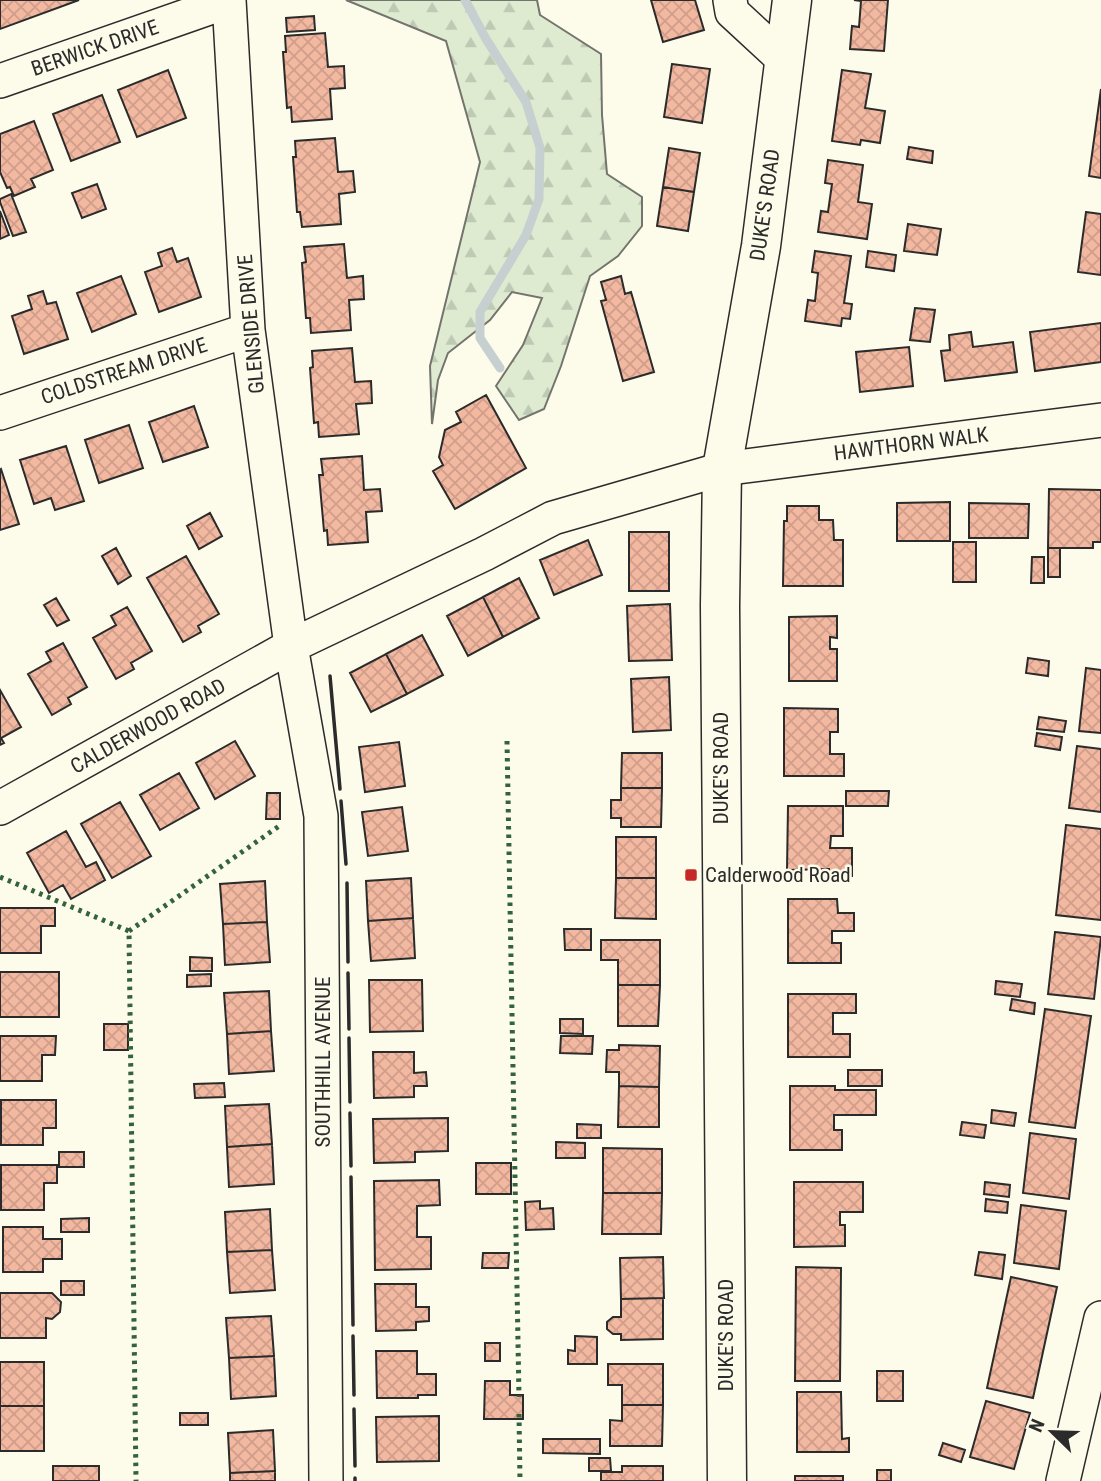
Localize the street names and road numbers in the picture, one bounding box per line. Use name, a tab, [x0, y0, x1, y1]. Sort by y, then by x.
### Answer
street label: BERWICK DRIVE	[28, 15, 162, 81]
street label: DUKE'S ROAD	[745, 148, 785, 262]
street label: GLENSIDE DRIVE	[233, 253, 269, 395]
street label: COLDSTREAM DRIVE	[38, 333, 210, 409]
street label: HAWTHORN WALK	[832, 423, 990, 465]
street label: CALDERWOOD ROAD	[66, 674, 230, 778]
street label: DUKE'S ROAD	[709, 712, 733, 824]
street label: SOUTHHILL AVENUE	[311, 977, 335, 1148]
street label: DUKE'S ROAD	[714, 1279, 738, 1391]

